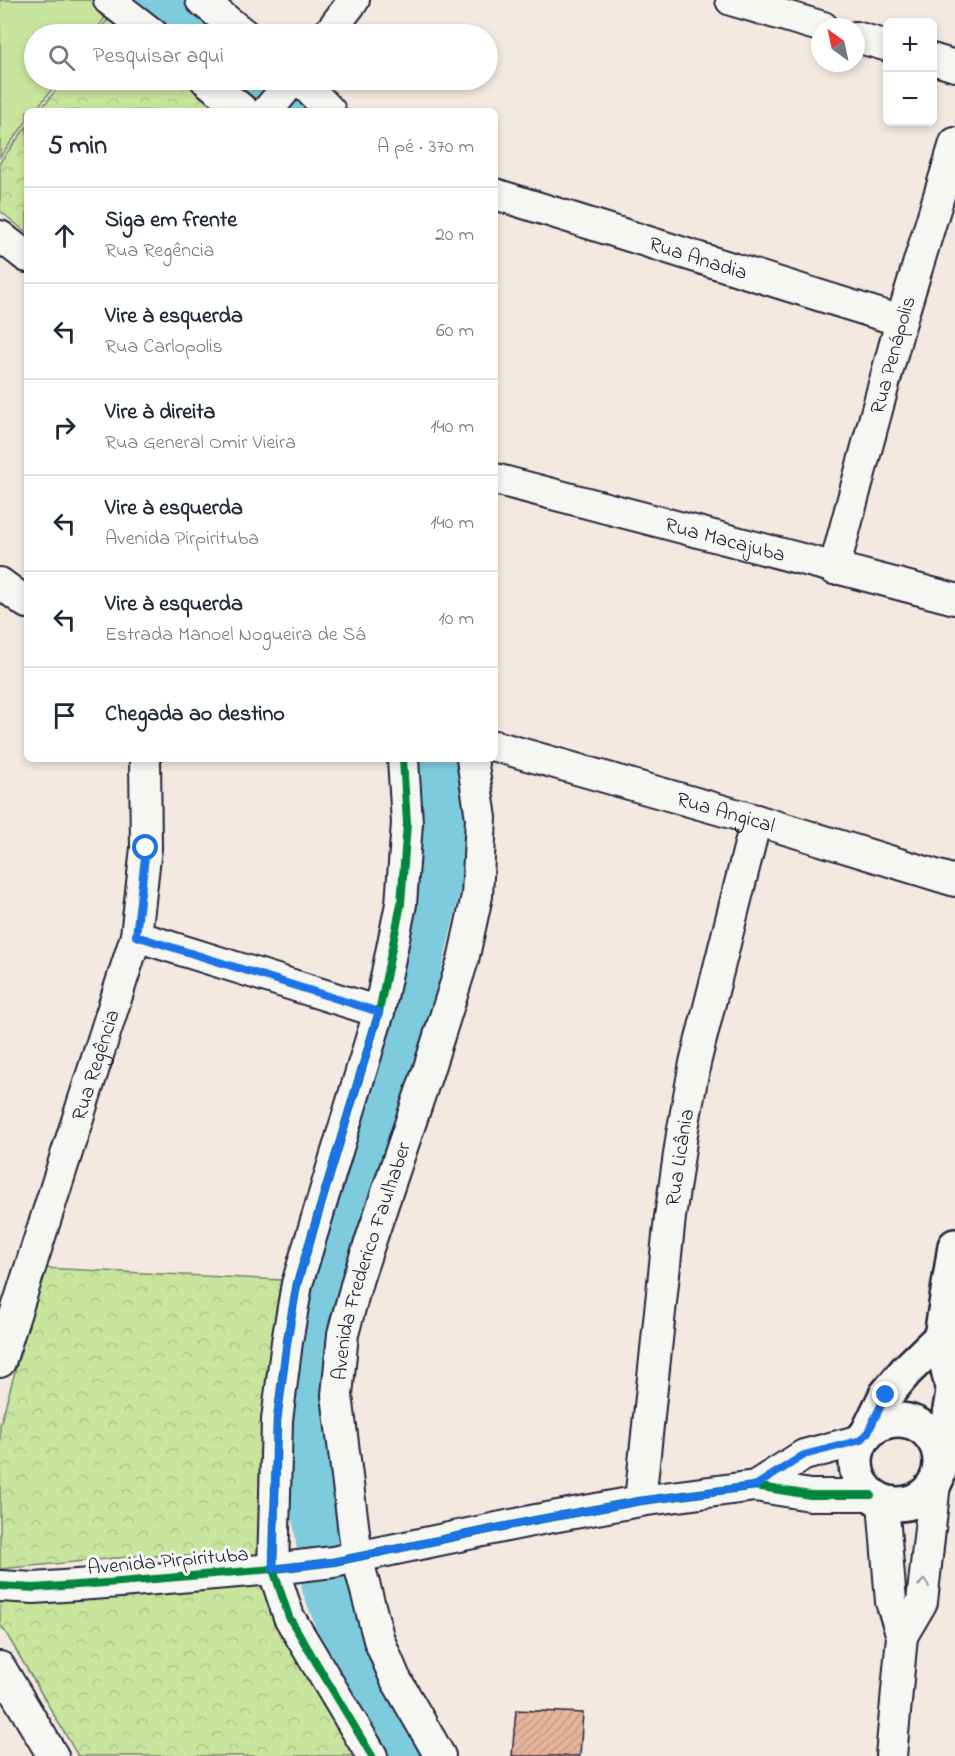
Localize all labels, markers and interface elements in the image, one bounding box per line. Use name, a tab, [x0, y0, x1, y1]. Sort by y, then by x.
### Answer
north arrow	[811, 18, 865, 72]
map controls	[883, 18, 937, 126]
button: +	[883, 18, 937, 72]
search box	[24, 24, 498, 90]
icon: search	[45, 41, 78, 74]
text: Pesquisar aqui	[93, 41, 224, 73]
button: −	[883, 72, 937, 126]
text: 5 min	[48, 128, 107, 166]
text: A pé · 370 m	[377, 133, 474, 162]
text: Siga em frente	[105, 205, 237, 237]
icon: ahead	[48, 219, 81, 252]
text: 20 m	[435, 221, 474, 250]
street label: Rua Anadia	[645, 230, 751, 289]
text: Rua Regência	[105, 237, 214, 266]
street label: Rua Penápolis	[864, 293, 925, 418]
text: Vire à esquerda	[105, 301, 243, 333]
icon: left	[48, 315, 81, 348]
text: 60 m	[436, 317, 474, 346]
text: Rua Carlopolis	[105, 333, 223, 362]
text: Vire à direita	[105, 397, 215, 429]
icon: right	[48, 411, 81, 444]
text: 140 m	[430, 413, 474, 442]
text: Rua General Omir Vieira	[105, 429, 296, 458]
text: Vire à esquerda	[105, 493, 243, 525]
icon: left	[48, 507, 81, 540]
text: 140 m	[430, 509, 474, 538]
street label: Rua Macajuba	[661, 511, 788, 571]
text: Avenida Pirpirituba	[105, 525, 259, 554]
text: Vire à esquerda	[105, 589, 243, 621]
icon: left	[48, 603, 81, 636]
text: 10 m	[438, 605, 474, 634]
text: Estrada Manoel Nogueira de Sá	[105, 621, 366, 650]
icon: arrive	[48, 699, 81, 732]
text: Chegada ao destino	[105, 699, 285, 731]
street label: Rua Angical	[673, 785, 778, 842]
route start	[132, 834, 158, 860]
street label: Rua Regência	[65, 1006, 129, 1125]
street label: Rua Licânia	[659, 1107, 703, 1208]
street label: Avenida Frederico Faulhaber	[326, 1138, 420, 1382]
route end	[872, 1381, 898, 1407]
street label: Avenida Pirpirituba	[86, 1540, 250, 1584]
one-way arrow	[917, 1579, 930, 1588]

